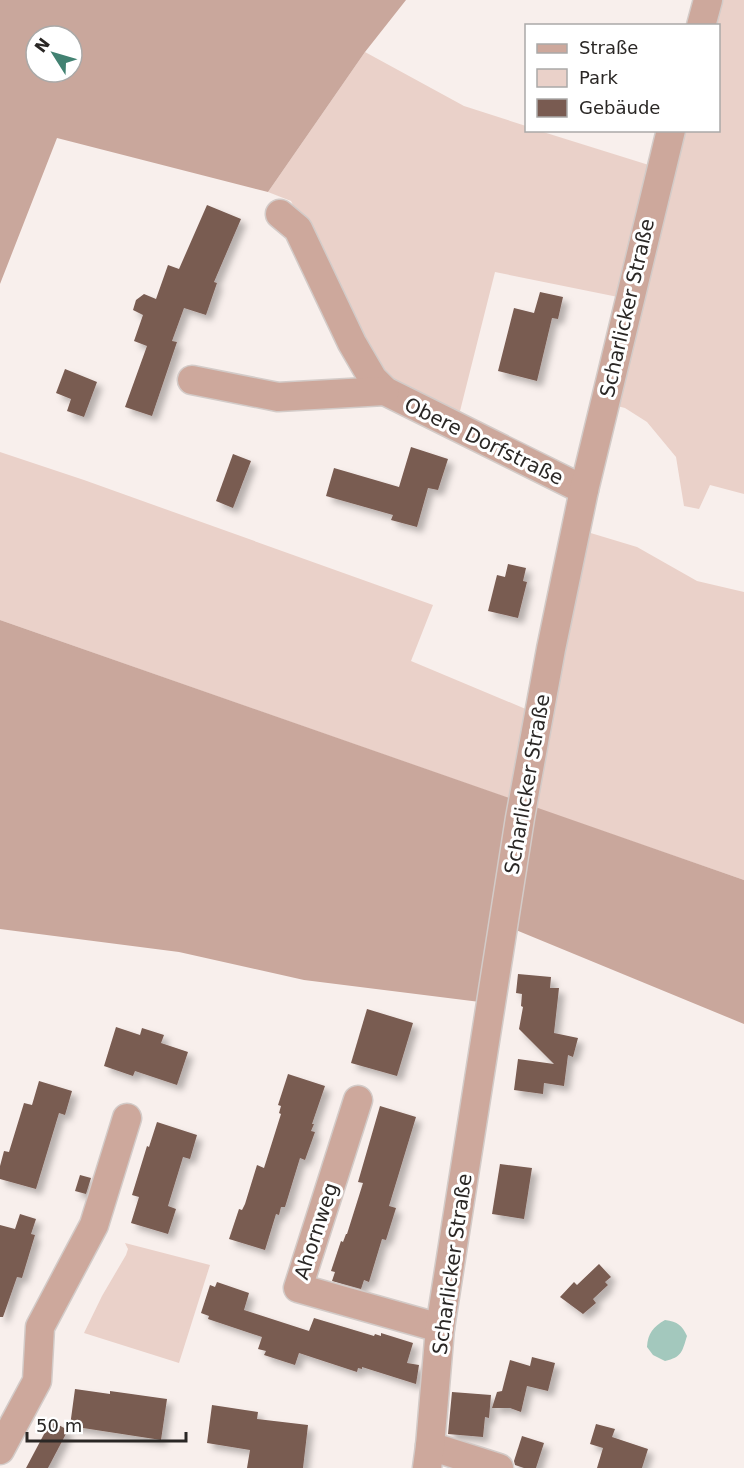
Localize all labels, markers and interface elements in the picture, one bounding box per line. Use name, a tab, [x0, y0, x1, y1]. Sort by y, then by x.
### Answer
north arrow	[24, 24, 84, 84]
legend	[525, 24, 720, 132]
text: N	[31, 34, 54, 56]
text: Straße	[579, 37, 638, 58]
text: Park	[579, 67, 618, 88]
text: Gebäude	[579, 97, 660, 118]
street label: Scharlicker Straße	[595, 216, 659, 400]
street label: Obere Dorfstraße	[401, 392, 567, 490]
street label: Scharlicker Straße	[499, 692, 555, 876]
street label: Scharlicker Straße	[427, 1172, 477, 1356]
street label: Ahornweg	[289, 1180, 343, 1282]
scale bar	[27, 1405, 186, 1443]
text: 50 m	[36, 1415, 82, 1436]

